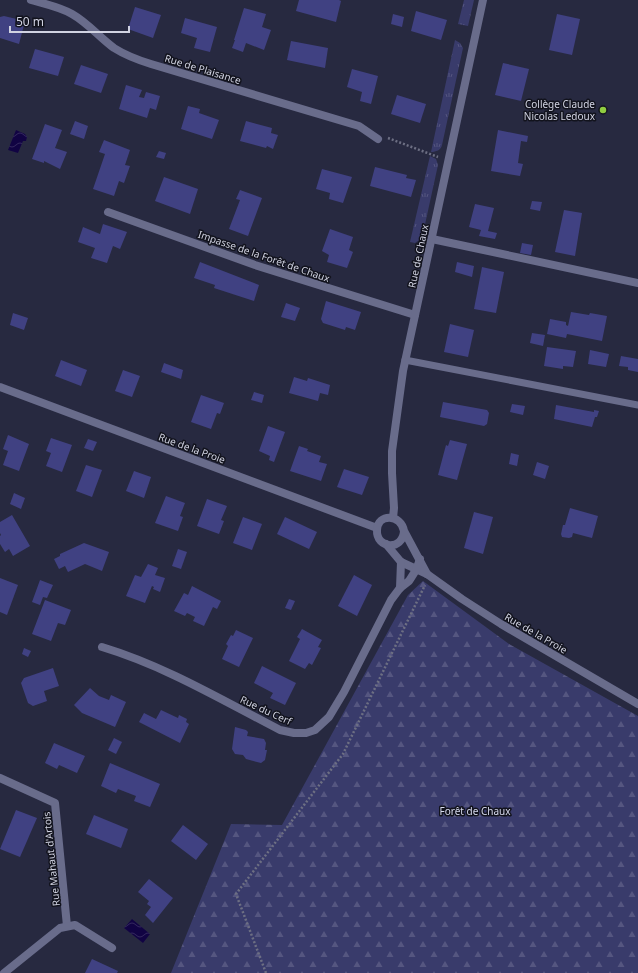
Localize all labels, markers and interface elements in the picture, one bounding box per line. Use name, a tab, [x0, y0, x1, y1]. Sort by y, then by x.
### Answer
scale bar	[10, 8, 129, 34]
text: 50 m	[16, 13, 44, 30]
street label: Rue de Plaisance	[163, 51, 243, 87]
place label: Collège Claude Nicolas Ledoux	[524, 97, 596, 123]
marker: Collège Claude Nicolas Ledoux	[598, 105, 608, 115]
street label: Rue de Chaux	[404, 222, 432, 289]
street label: Impasse de la Forêt de Chaux	[196, 227, 332, 285]
street label: Rue de la Proie	[157, 429, 228, 467]
street label: Rue de la Proie	[502, 609, 570, 657]
street label: Rue du Cerf	[238, 692, 294, 728]
park label: Forêt de Chaux	[440, 804, 511, 818]
street label: Rue Mahaut d'Artois	[39, 811, 63, 907]

